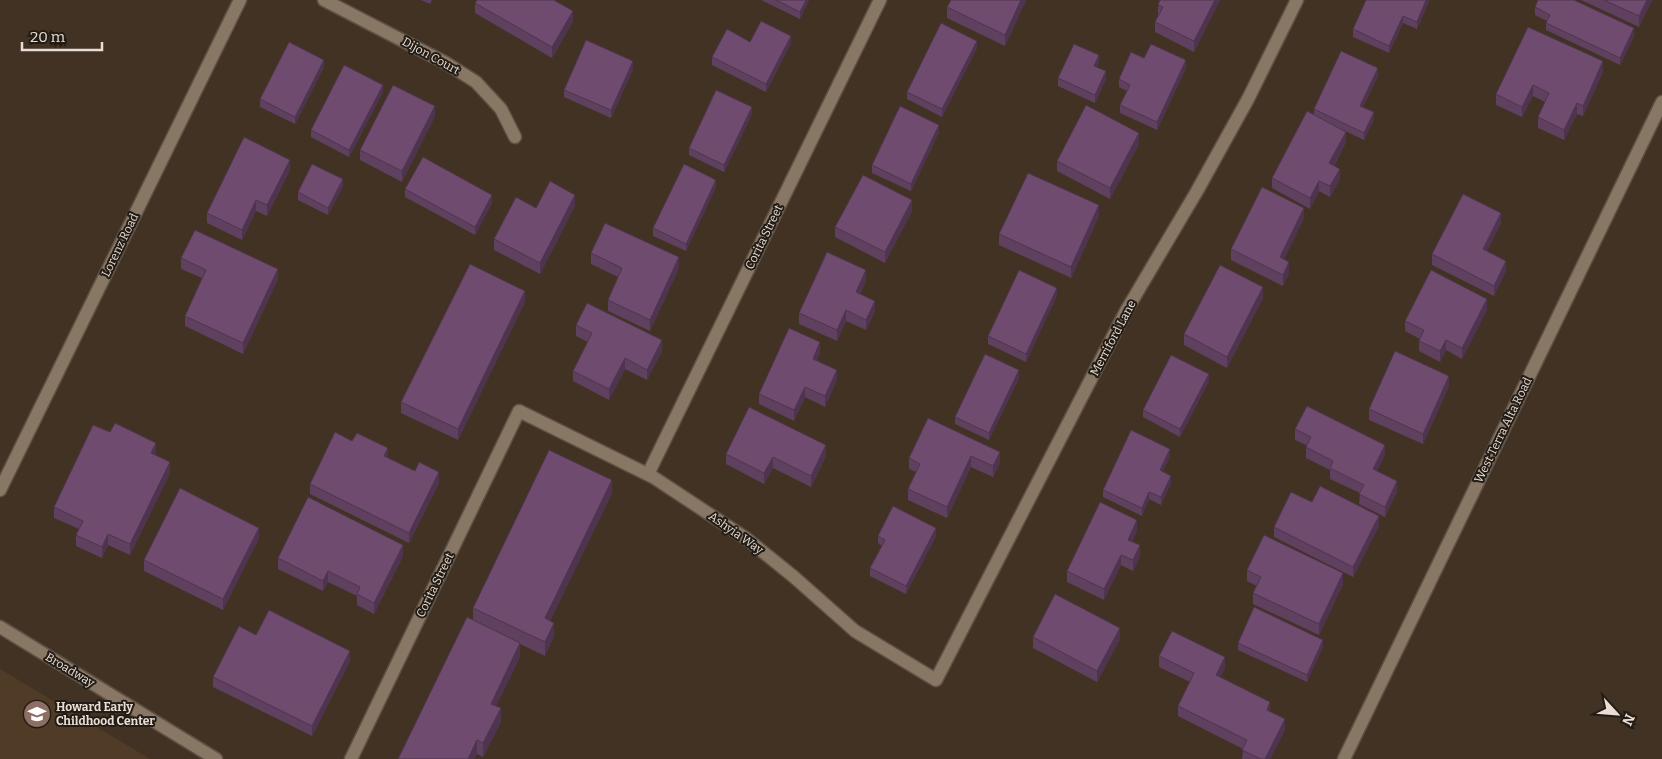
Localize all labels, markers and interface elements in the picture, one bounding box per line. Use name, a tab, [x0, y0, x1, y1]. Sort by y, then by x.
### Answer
scale bar	[22, 20, 102, 52]
text: 20 m	[30, 28, 66, 46]
street label: Dijon Court	[400, 34, 463, 78]
street label: Corita Street	[742, 202, 786, 272]
street label: Lorenz Road	[99, 211, 141, 279]
street label: Merriford Lane	[1087, 298, 1139, 378]
street label: West Terra Alta Road	[1471, 375, 1535, 485]
street label: Ashyia Way	[706, 509, 767, 557]
street label: Corita Street	[413, 550, 457, 620]
street label: Broadway	[43, 650, 98, 690]
north arrow	[1592, 689, 1642, 739]
school or university icon: Howard Early Childhood Center	[22, 699, 52, 729]
place label: Howard Early Childhood Center	[56, 700, 155, 728]
text: N	[1618, 711, 1638, 728]

